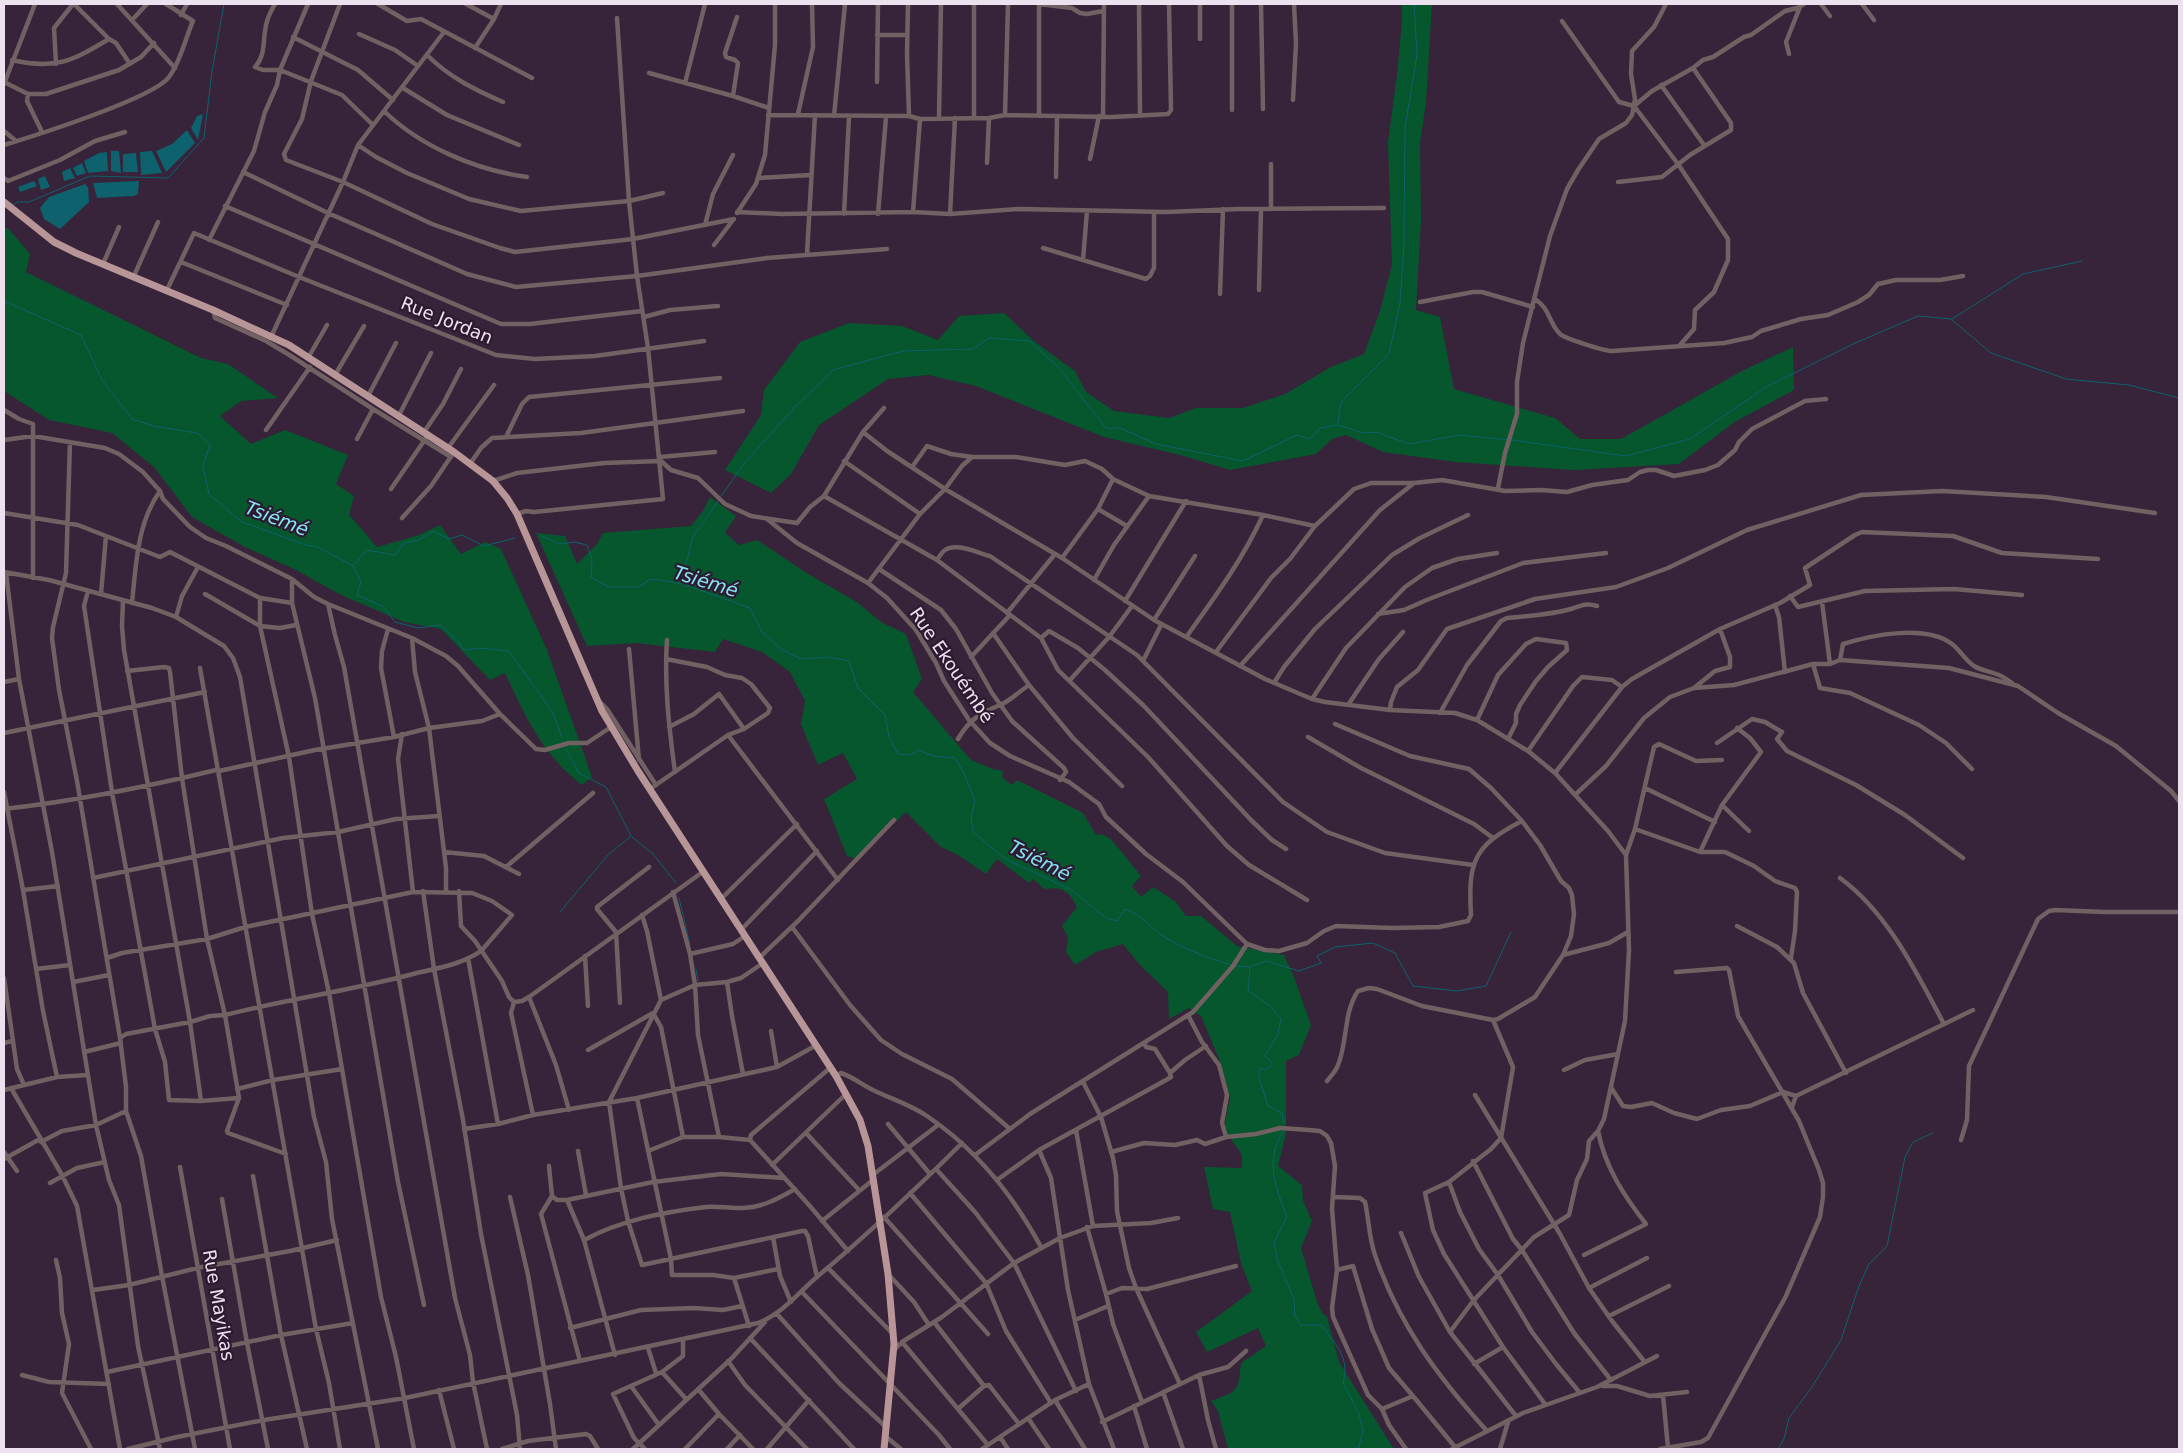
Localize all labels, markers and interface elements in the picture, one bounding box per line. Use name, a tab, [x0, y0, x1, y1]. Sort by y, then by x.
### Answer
street label: Rue Jordan	[398, 292, 496, 348]
water label: Tsiémé	[242, 496, 312, 540]
water label: Tsiémé	[671, 561, 741, 601]
street label: Rue Ekouémbé	[906, 603, 998, 727]
water label: Tsiémé	[1005, 835, 1075, 885]
street label: Rue Mayikas	[199, 1248, 239, 1362]

